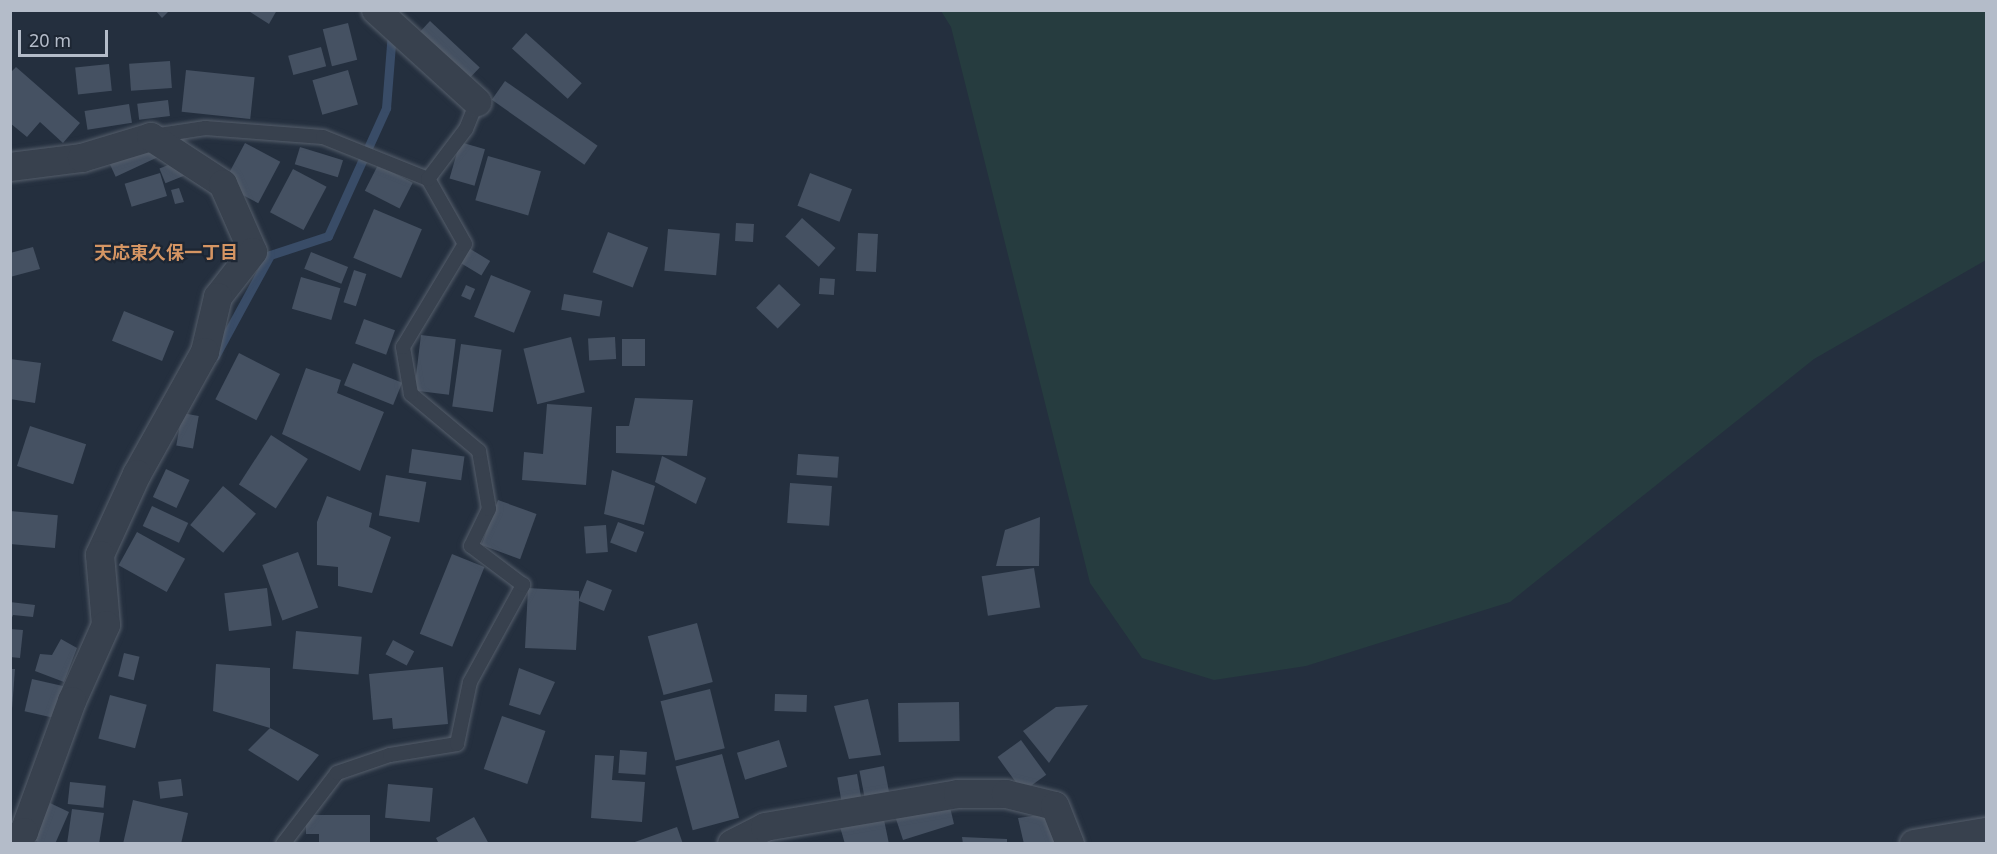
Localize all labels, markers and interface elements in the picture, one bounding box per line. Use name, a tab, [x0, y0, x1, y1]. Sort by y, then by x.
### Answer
scale bar	[21, 18, 111, 56]
text: 20 m	[29, 28, 71, 52]
district label: 天応東久保一丁目	[94, 241, 238, 263]

